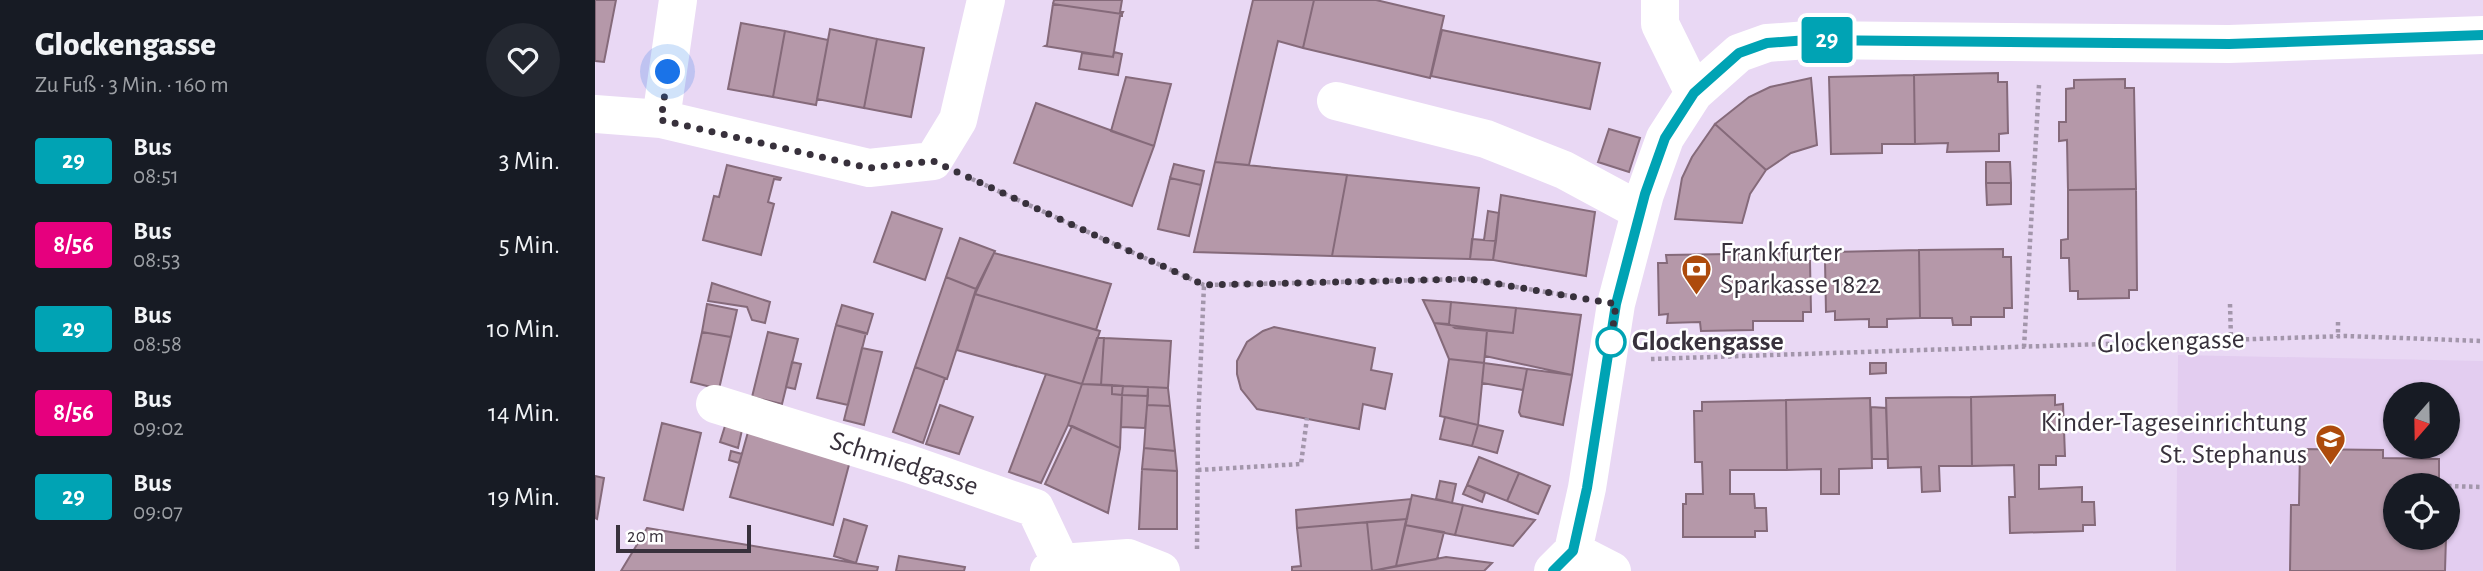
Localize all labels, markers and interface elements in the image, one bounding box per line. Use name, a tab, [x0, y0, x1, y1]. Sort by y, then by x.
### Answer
line badge: 29	[1795, 17, 1859, 63]
button: heart	[486, 23, 560, 97]
text: 29	[1816, 28, 1838, 52]
text: Glockengasse	[35, 29, 216, 62]
your location	[650, 54, 685, 89]
text: Zu Fuß · 3 Min. · 160 m	[35, 74, 229, 97]
text: Bus	[133, 134, 172, 160]
text: 3 Min.	[499, 148, 560, 174]
text: 29	[62, 149, 85, 173]
text: 08:51	[133, 165, 179, 188]
text: Bus	[133, 218, 172, 244]
text: 5 Min.	[499, 232, 560, 258]
text: 8/56	[53, 233, 94, 257]
place label: Frankfurter Sparkasse 1822	[1720, 239, 1881, 299]
text: 08:53	[133, 249, 180, 272]
bank icon: Frankfurter Sparkasse 1822	[1680, 252, 1714, 296]
text: Bus	[133, 302, 172, 328]
text: 10 Min.	[487, 316, 560, 342]
text: 29	[62, 317, 85, 341]
street label: Glockengasse	[2097, 325, 2245, 359]
marker: Glockengasse	[1596, 327, 1626, 357]
place label: Glockengasse	[1632, 328, 1784, 356]
text: 08:58	[133, 333, 182, 356]
north arrow	[2383, 382, 2461, 458]
map controls	[2383, 382, 2460, 550]
text: Bus	[133, 386, 172, 412]
text: 14 Min.	[488, 400, 560, 426]
text: 8/56	[53, 401, 94, 425]
place label: Kinder-Tageseinrichtung St. Stephanus	[2041, 409, 2307, 469]
text: 09:02	[133, 417, 184, 440]
school or university icon: Kinder-Tageseinrichtung St. Stephanus	[2313, 422, 2347, 466]
street label: Schmiedgasse	[826, 427, 982, 501]
text: Bus	[133, 470, 172, 496]
button: locate	[2383, 473, 2460, 550]
text: 19 Min.	[488, 484, 560, 510]
text: 29	[62, 485, 85, 509]
text: 09:07	[133, 501, 183, 524]
scale bar	[616, 522, 751, 554]
text: 20 m	[627, 527, 664, 546]

